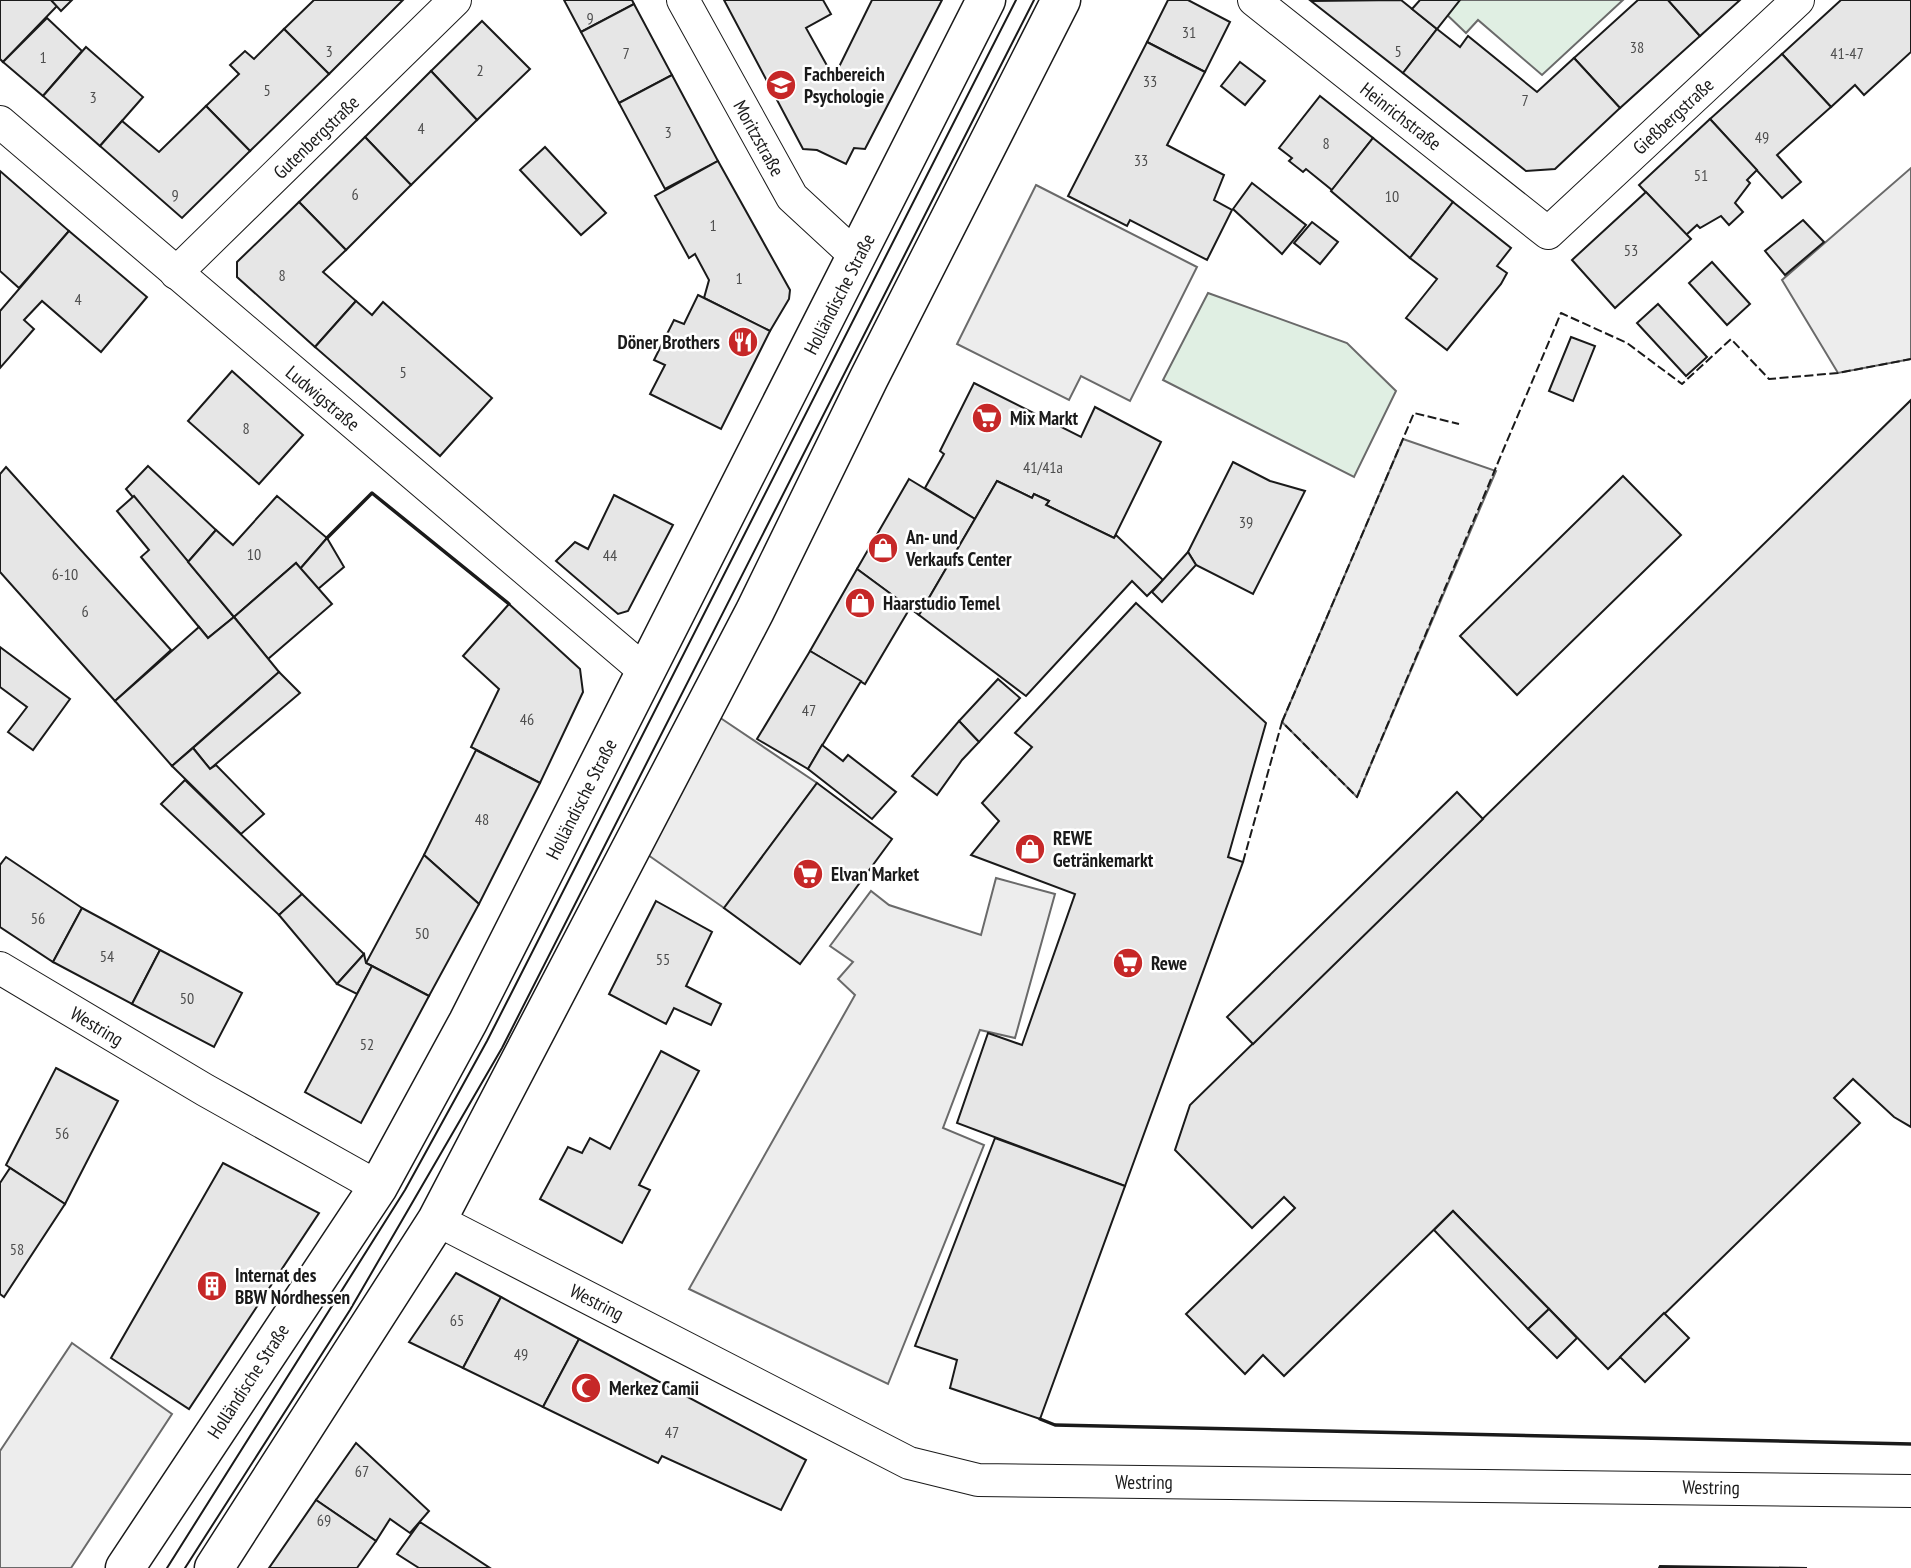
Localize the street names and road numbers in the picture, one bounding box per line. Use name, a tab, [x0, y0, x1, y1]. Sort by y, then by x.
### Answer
street label: Gießbergstraße	[1628, 72, 1718, 159]
street label: Heinrichstraße	[1356, 77, 1447, 155]
street label: Gutenbergstraße	[268, 90, 364, 184]
street label: Moritzstraße	[728, 96, 790, 180]
street label: Holländische Straße	[798, 230, 880, 358]
street label: Ludwigstraße	[281, 360, 365, 436]
street label: Holländische Straße	[540, 735, 622, 863]
street label: Westring	[66, 1001, 128, 1051]
street label: Westring	[566, 1278, 628, 1326]
street label: Holländische Straße	[202, 1319, 294, 1443]
street label: Westring	[1115, 1470, 1173, 1494]
street label: Westring	[1682, 1475, 1740, 1499]

